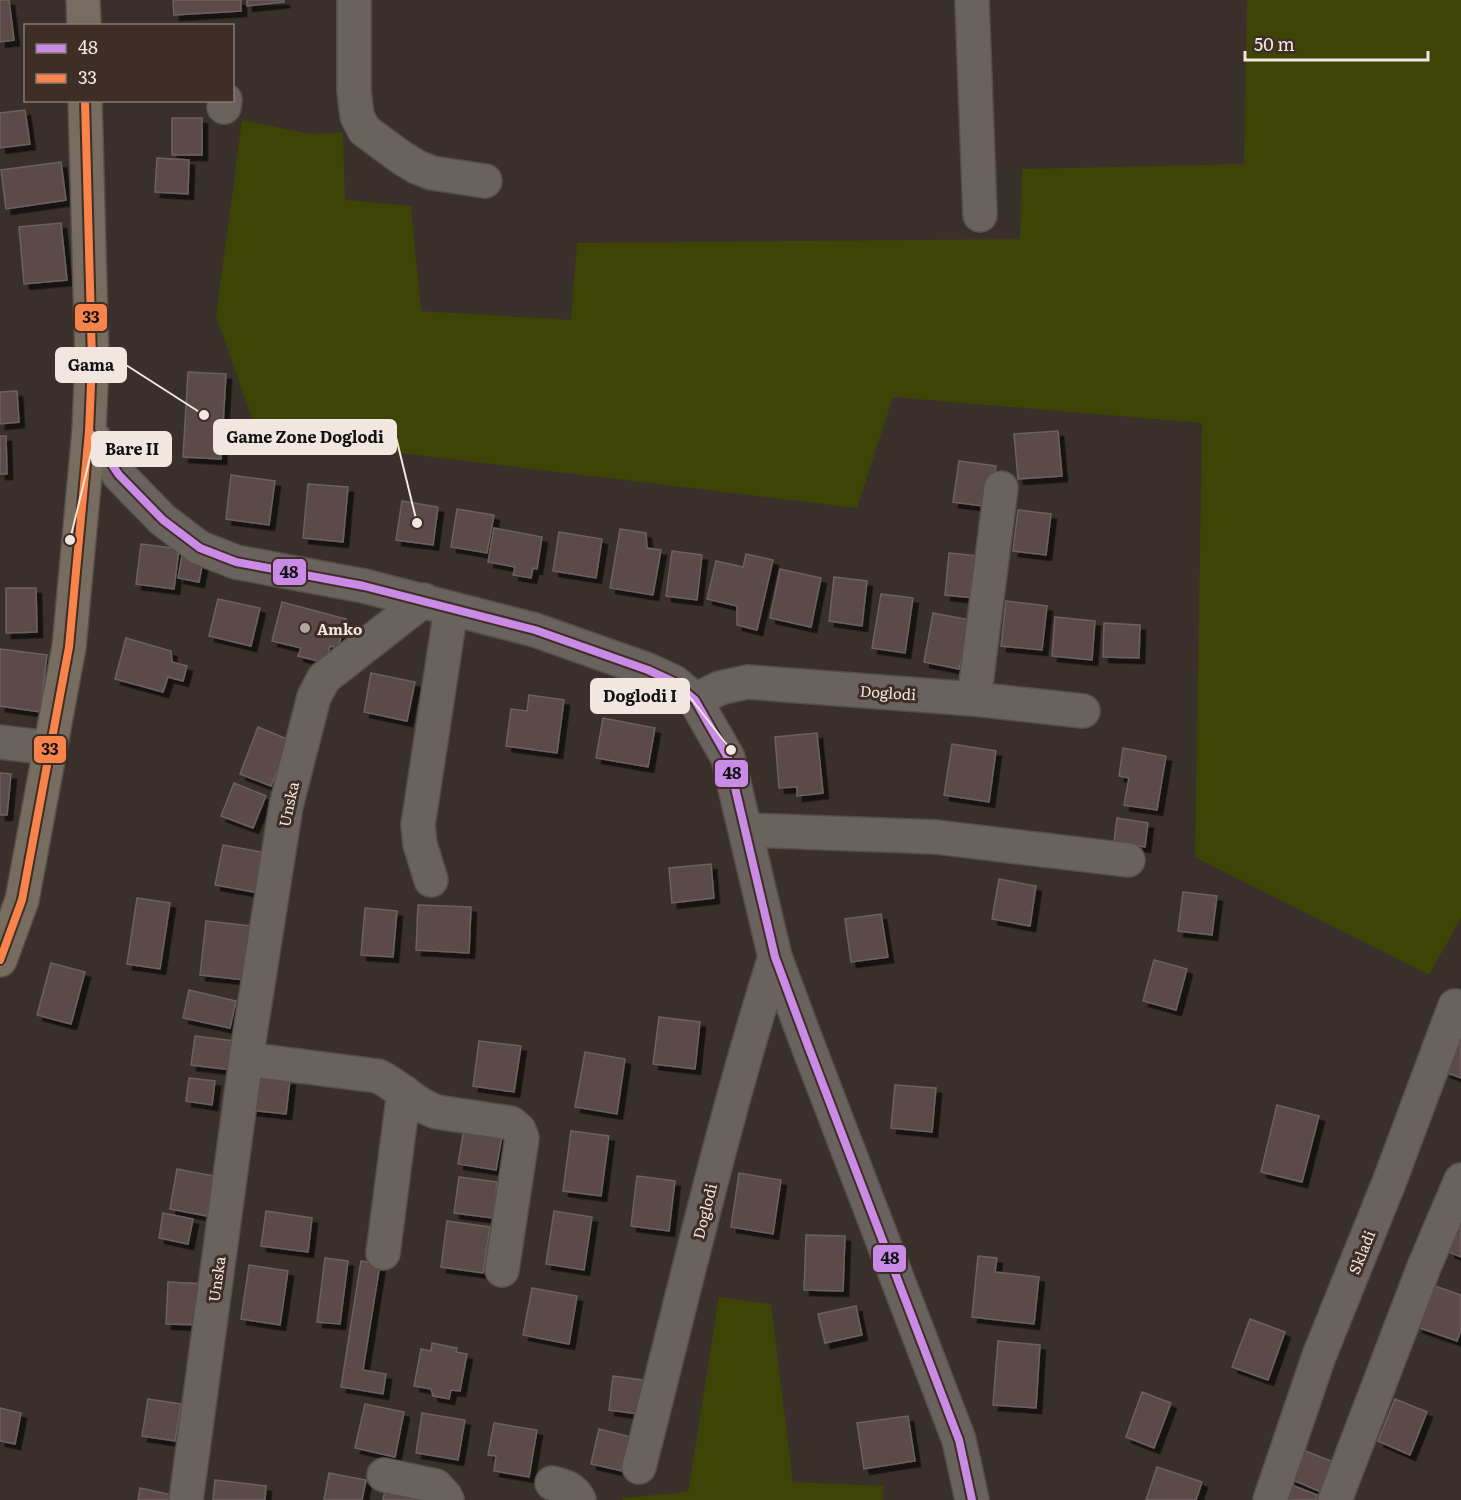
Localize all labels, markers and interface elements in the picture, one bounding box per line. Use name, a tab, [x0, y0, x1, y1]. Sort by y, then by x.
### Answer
legend	[24, 24, 234, 102]
scale bar	[1245, 24, 1428, 62]
text: 50 m	[1254, 30, 1295, 57]
text: 48	[78, 33, 98, 60]
text: 33	[78, 63, 97, 90]
line badge: 33	[74, 303, 108, 332]
text: 33	[82, 304, 100, 328]
callout: Gama	[56, 348, 126, 382]
text: Gama	[68, 352, 115, 376]
callout: Game Zone Doglodi	[214, 420, 396, 454]
text: Game Zone Doglodi	[226, 424, 384, 448]
callout: Bare II	[92, 432, 171, 466]
text: Bare II	[105, 436, 159, 460]
line badge: 48	[272, 558, 307, 586]
text: 48	[279, 559, 299, 583]
place label: Amko	[317, 617, 362, 640]
marker: Amko	[298, 621, 312, 635]
callout: Doglodi I	[591, 679, 689, 713]
street label: Doglodi	[859, 679, 917, 705]
text: Doglodi I	[603, 683, 677, 707]
line badge: 33	[33, 735, 67, 764]
text: 33	[41, 736, 59, 760]
line badge: 48	[714, 759, 749, 788]
text: 48	[722, 760, 742, 784]
street label: Unska	[272, 778, 304, 829]
street label: Doglodi	[686, 1181, 722, 1241]
street label: Skladi	[1342, 1227, 1380, 1277]
line badge: 48	[872, 1244, 907, 1273]
text: 48	[880, 1245, 900, 1269]
street label: Unska	[201, 1254, 231, 1303]

